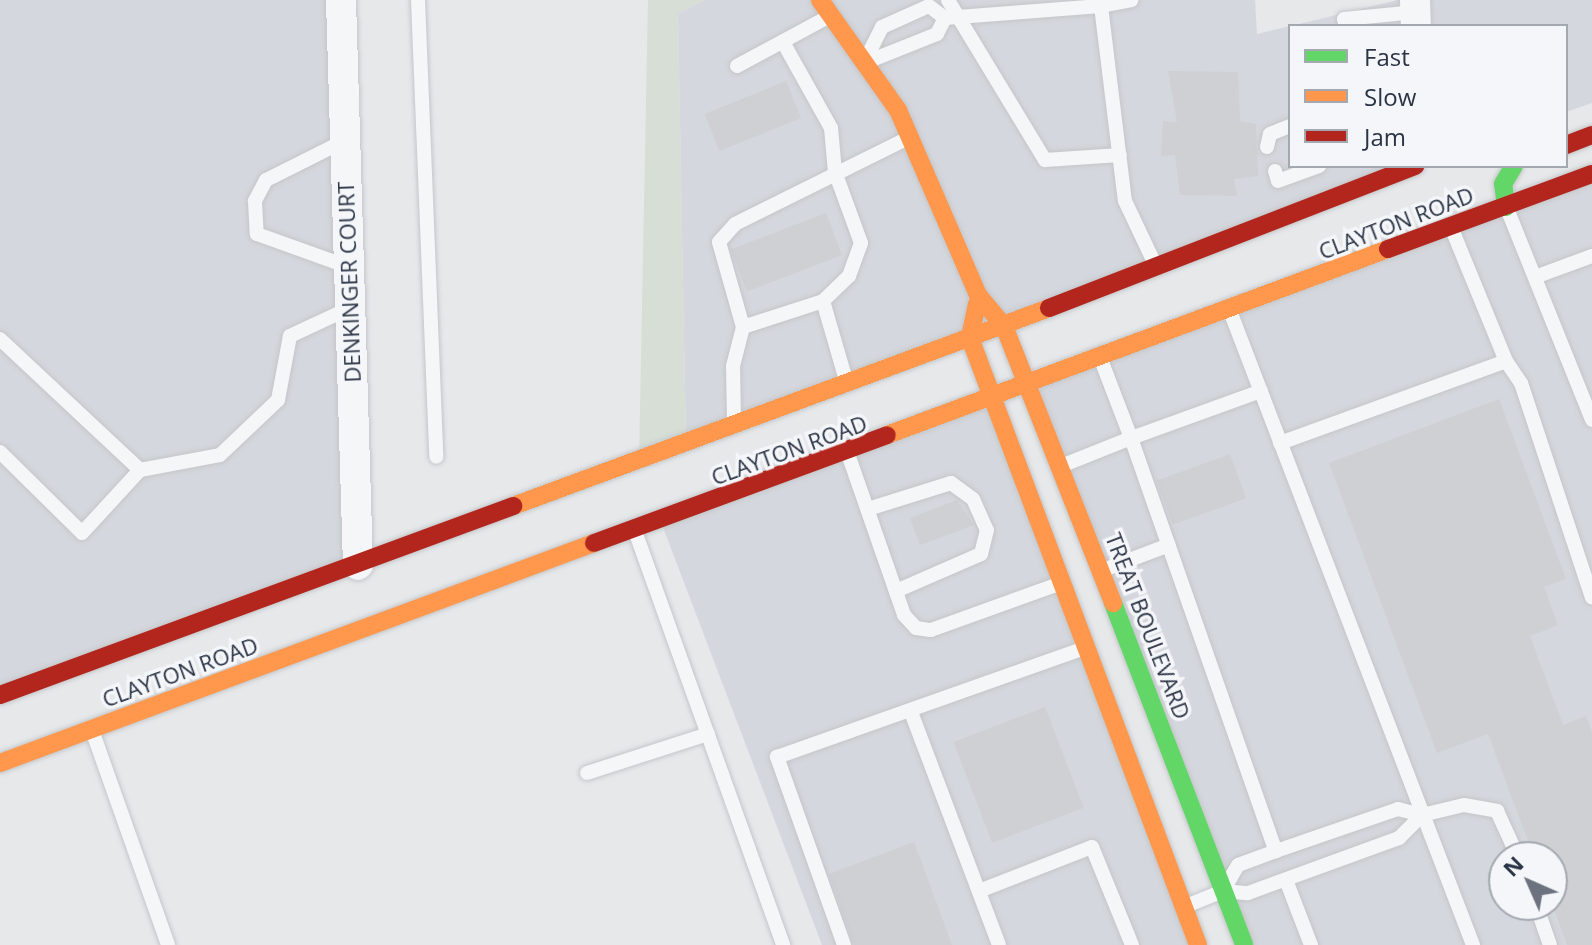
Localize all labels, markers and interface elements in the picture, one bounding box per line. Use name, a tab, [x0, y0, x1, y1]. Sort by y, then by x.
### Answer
legend	[1288, 24, 1568, 168]
text: Fast	[1364, 40, 1410, 73]
text: Slow	[1364, 80, 1416, 113]
text: Jam	[1364, 120, 1406, 153]
street label: DENKINGER COURT	[332, 181, 366, 383]
street label: CLAYTON ROAD	[1315, 181, 1477, 265]
street label: CLAYTON ROAD	[708, 410, 870, 490]
street label: TREAT BOULEVARD	[1100, 529, 1196, 723]
street label: CLAYTON ROAD	[99, 632, 261, 712]
north arrow	[1488, 841, 1568, 921]
text: N	[1496, 849, 1529, 882]

